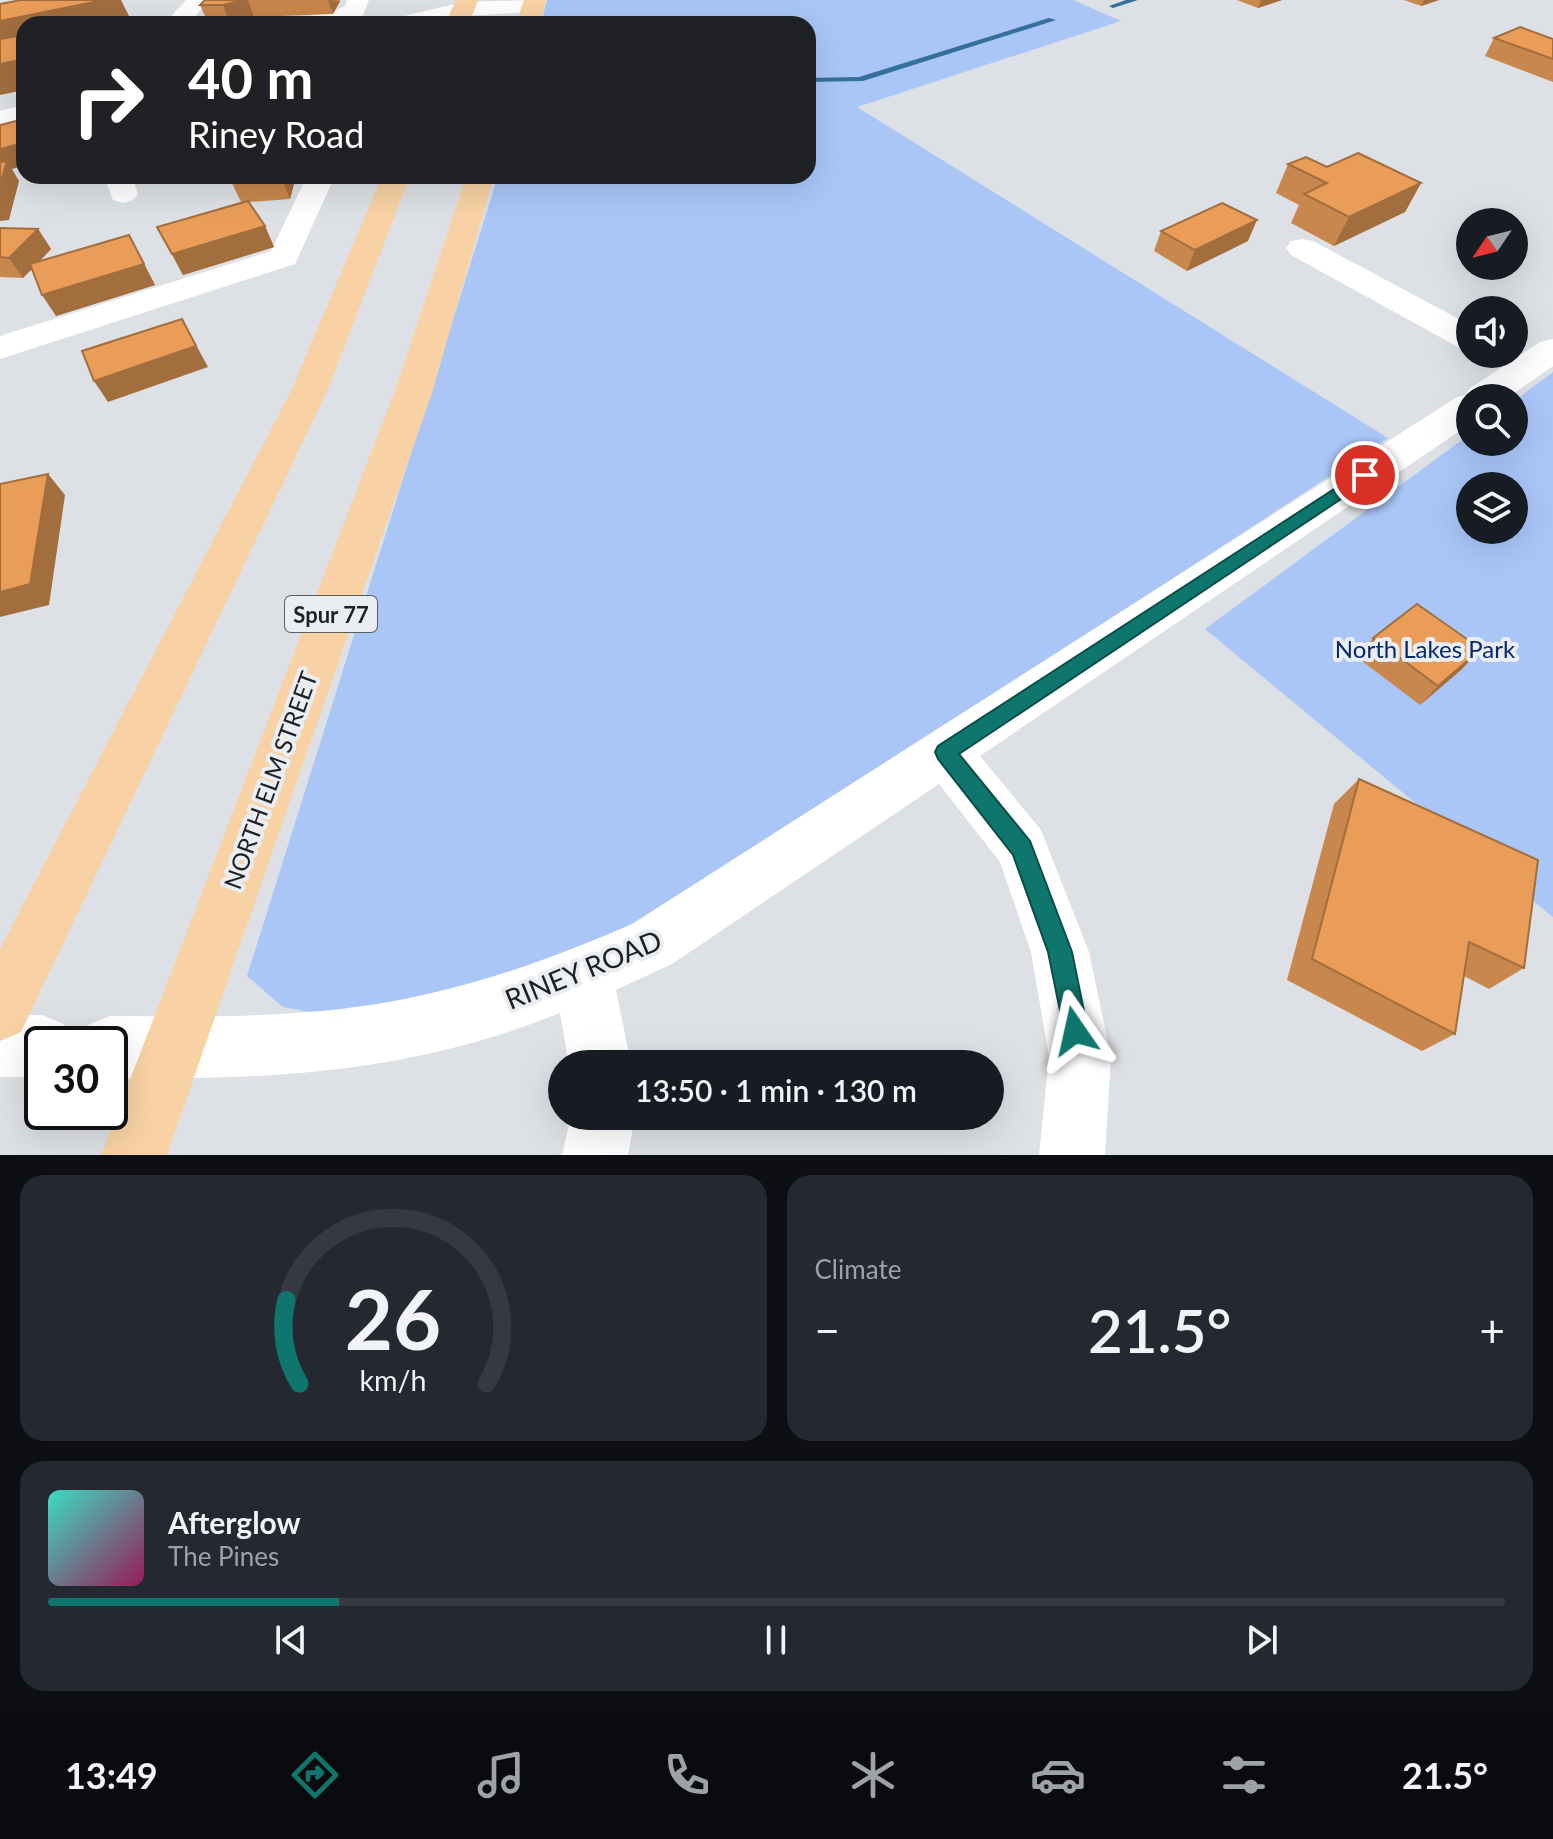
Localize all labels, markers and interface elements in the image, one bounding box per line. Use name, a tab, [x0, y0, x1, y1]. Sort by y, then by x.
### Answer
text: 40 m	[188, 44, 313, 111]
icon: right	[56, 48, 160, 152]
text: Riney Road	[188, 112, 364, 156]
north arrow	[1456, 208, 1528, 280]
map controls	[1456, 208, 1528, 544]
button: sound	[1456, 296, 1528, 368]
button: search	[1456, 384, 1528, 456]
pin	[1331, 441, 1399, 509]
icon: arrive	[1343, 453, 1387, 497]
button: layers	[1456, 472, 1528, 544]
road number: Spur 77	[285, 596, 377, 632]
park label: North Lakes Park	[1335, 634, 1516, 663]
street label: NORTH ELM STREET	[217, 667, 323, 893]
street label: RINEY ROAD	[500, 922, 666, 1016]
position arrow	[1033, 989, 1117, 1073]
speed limit sign: 30	[24, 1026, 128, 1130]
text: 13:50 · 1 min · 130 m	[635, 1072, 917, 1108]
text: Climate	[815, 1253, 901, 1285]
text: 26	[345, 1268, 442, 1368]
text: 21.5°	[1088, 1294, 1232, 1366]
text: −	[815, 1304, 840, 1356]
text: +	[1479, 1304, 1505, 1356]
text: km/h	[360, 1363, 427, 1397]
text: Afterglow	[168, 1504, 301, 1540]
text: The Pines	[168, 1540, 279, 1572]
icon: previous	[269, 1618, 313, 1662]
icon: pause	[754, 1618, 798, 1662]
icon: next	[1240, 1618, 1284, 1662]
icon: directions	[287, 1747, 343, 1803]
icon: music	[473, 1747, 529, 1803]
icon: phone	[659, 1747, 715, 1803]
icon: climate	[845, 1747, 901, 1803]
icon: car	[1030, 1747, 1086, 1803]
icon: filters	[1216, 1747, 1272, 1803]
text: 13:49	[65, 1753, 158, 1797]
text: 21.5°	[1402, 1753, 1488, 1797]

